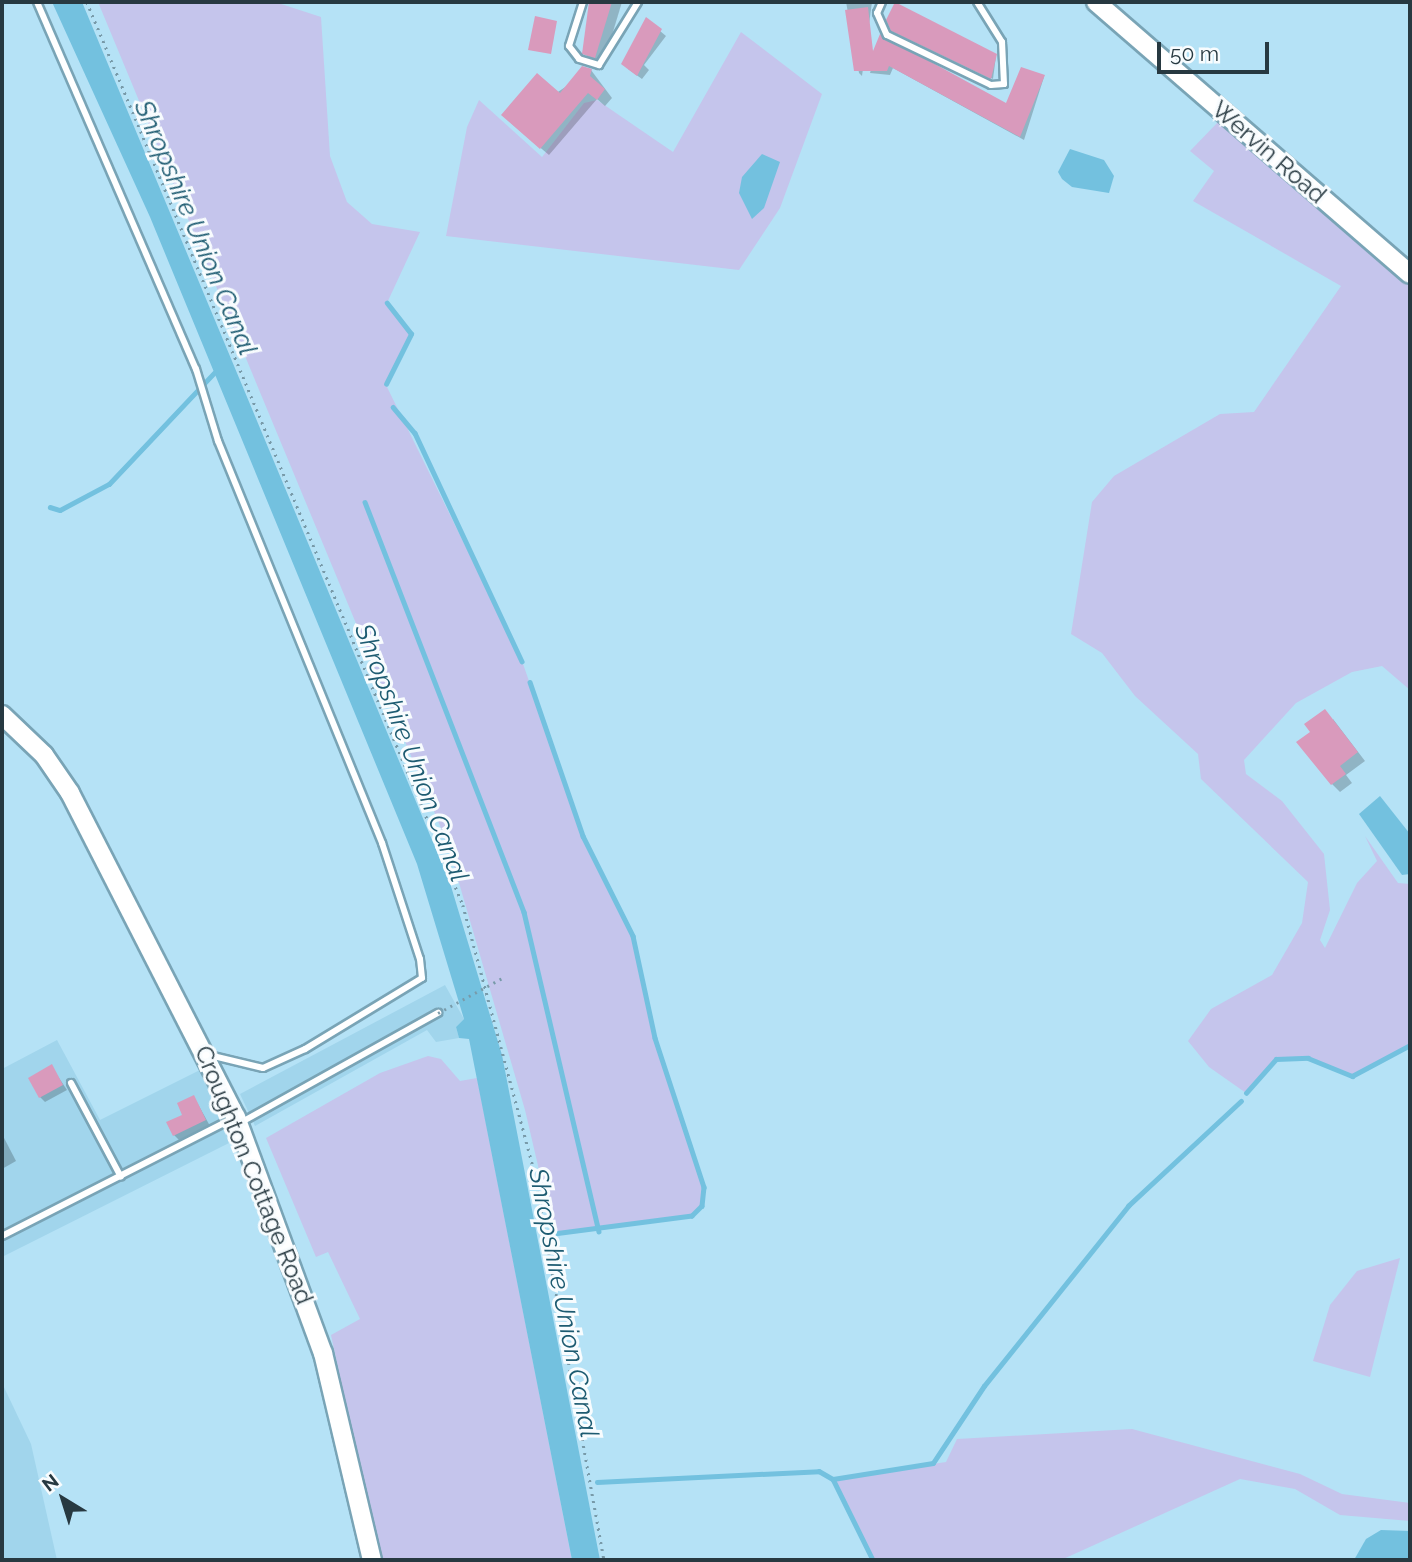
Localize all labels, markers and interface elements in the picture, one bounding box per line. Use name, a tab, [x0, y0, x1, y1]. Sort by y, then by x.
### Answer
scale bar	[1160, 28, 1272, 72]
text: 50 m	[1170, 41, 1219, 66]
street label: Wervin Road	[1206, 95, 1332, 209]
water label: Shropshire Union Canal	[127, 96, 263, 360]
water label: Shropshire Union Canal	[347, 620, 475, 886]
street label: Croughton Cottage Road	[189, 1042, 319, 1308]
water label: Shropshire Union Canal	[522, 1166, 604, 1440]
north arrow	[28, 1464, 98, 1534]
text: N	[38, 1469, 63, 1496]

